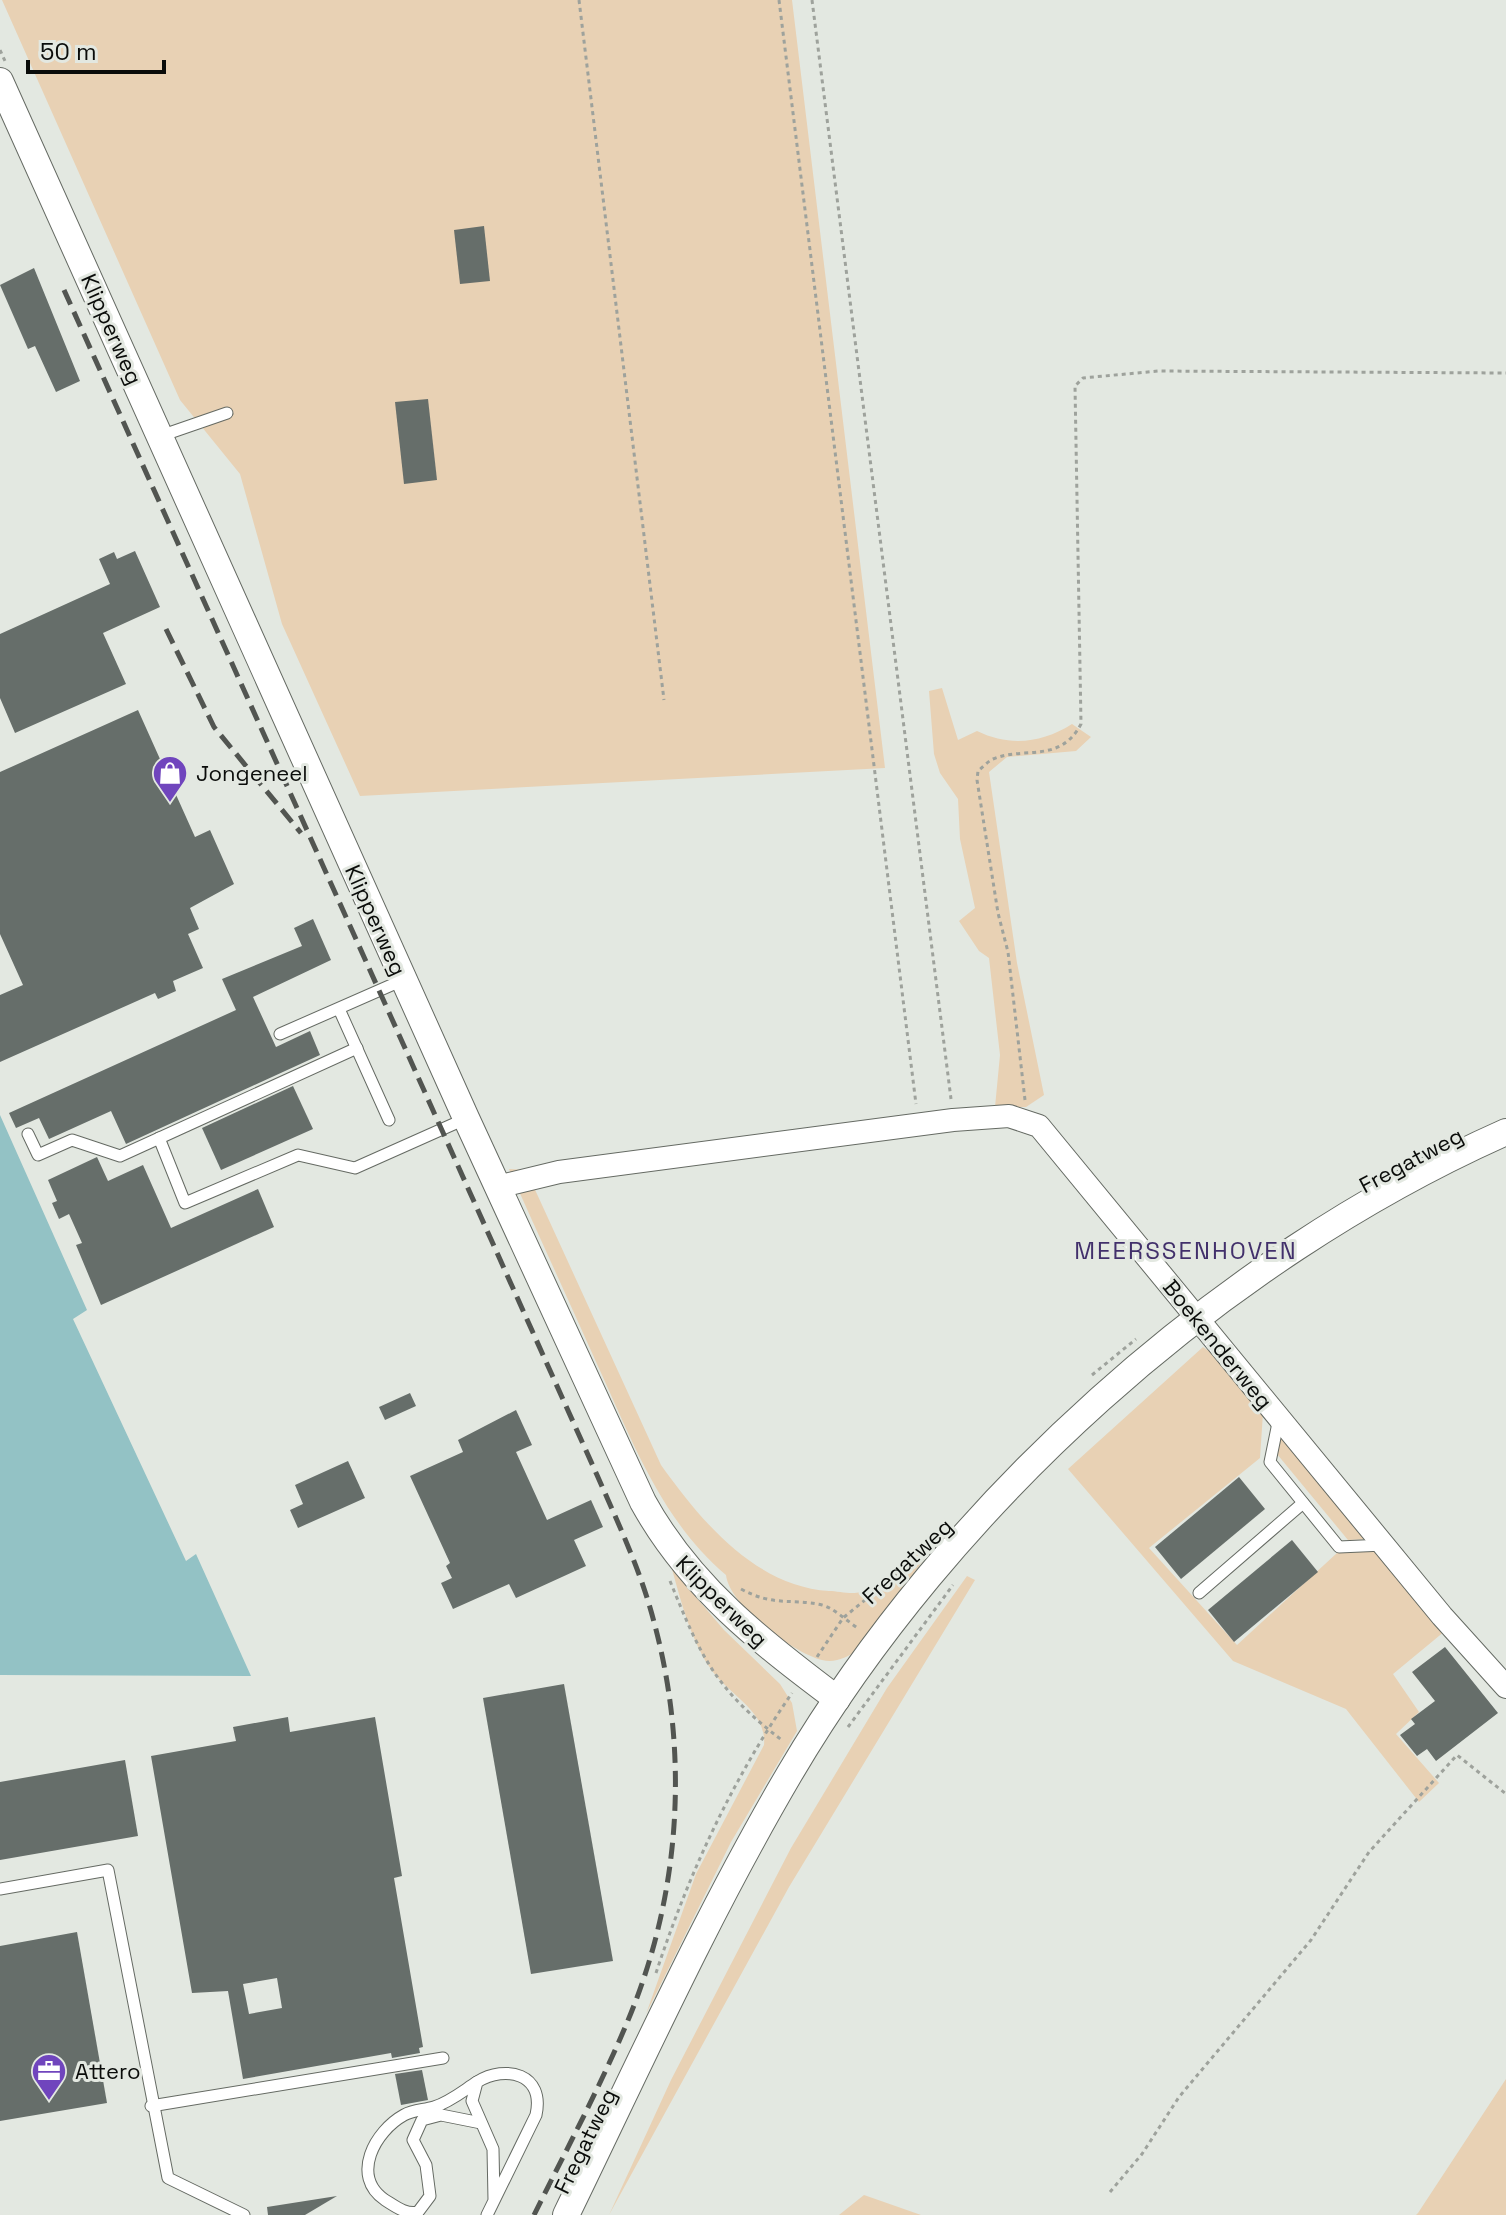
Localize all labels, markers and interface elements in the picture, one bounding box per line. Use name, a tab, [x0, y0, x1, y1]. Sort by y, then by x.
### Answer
scale bar	[28, 24, 164, 74]
text: 50 m	[40, 36, 97, 67]
street label: Klipperweg	[75, 269, 149, 389]
shop icon: Jongeneel	[151, 754, 189, 804]
place label: Jongeneel	[196, 759, 308, 787]
street label: Klipperweg	[339, 860, 413, 980]
street label: Fregatweg	[1354, 1121, 1468, 1199]
district label: MEERSSENHOVEN	[1074, 1235, 1298, 1266]
street label: Boekenderweg	[1157, 1273, 1279, 1415]
street label: Fregatweg	[856, 1512, 958, 1610]
street label: Klipperweg	[670, 1549, 774, 1653]
office icon: Attero	[30, 2052, 68, 2102]
place label: Attero	[75, 2057, 141, 2085]
street label: Fregatweg	[548, 2084, 622, 2198]

